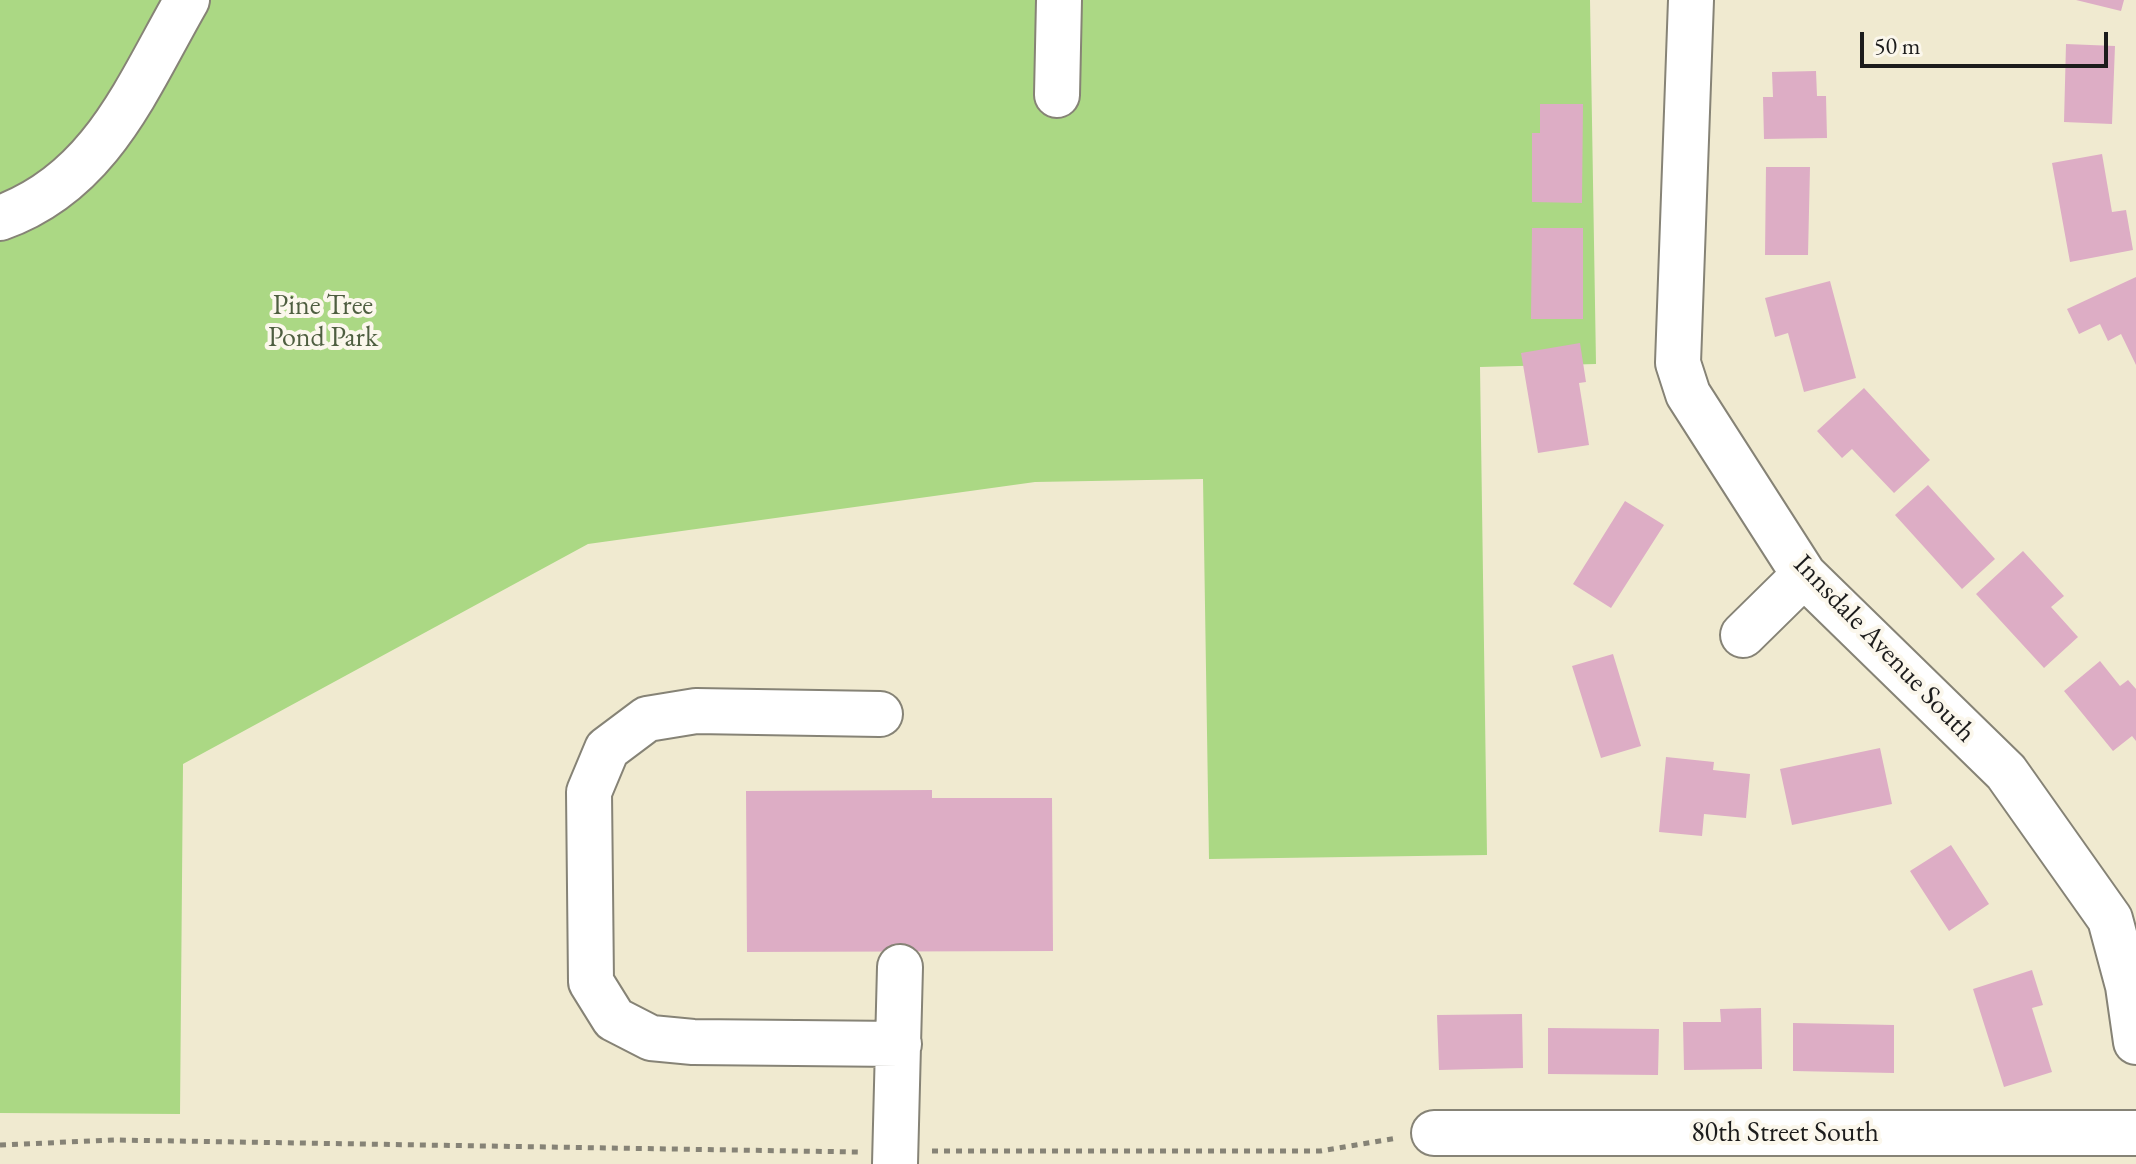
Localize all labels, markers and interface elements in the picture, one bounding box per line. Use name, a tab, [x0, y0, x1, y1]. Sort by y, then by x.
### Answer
scale bar	[1864, 16, 2112, 66]
text: 50 m	[1874, 30, 1921, 61]
park label: Pine Tree Pond Park	[268, 289, 378, 355]
street label: Innsdale Avenue South	[1786, 548, 1982, 750]
street label: 80th Street South	[1691, 1116, 1879, 1150]

